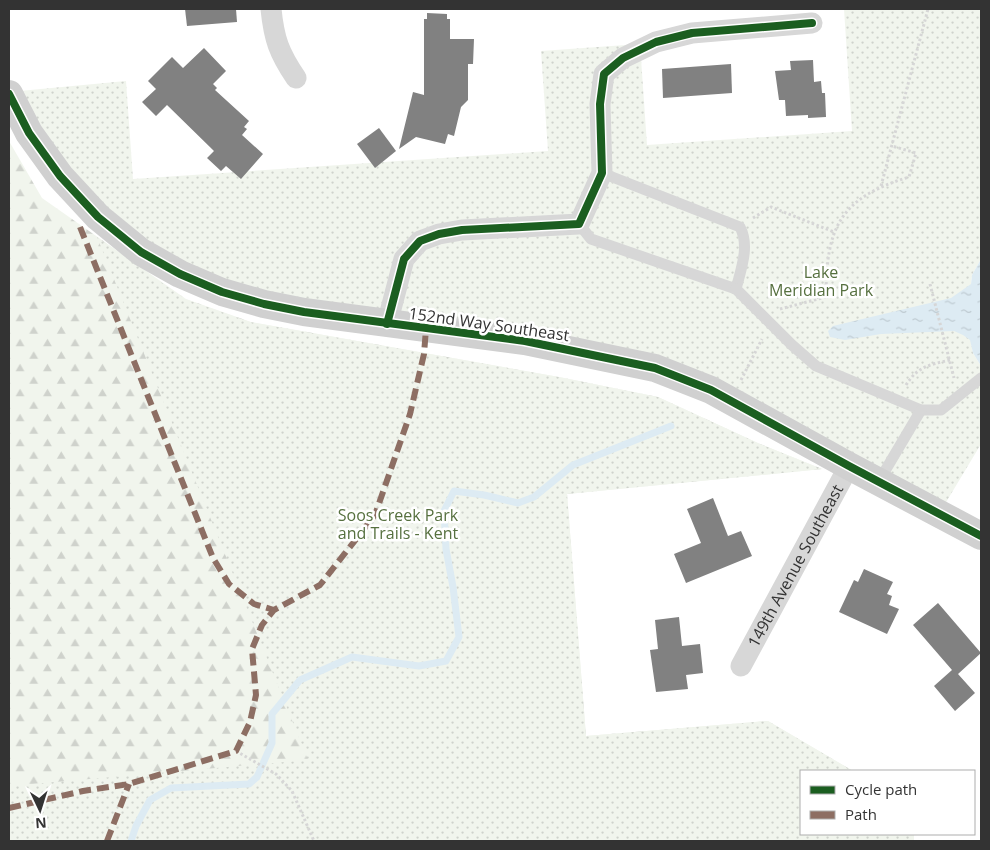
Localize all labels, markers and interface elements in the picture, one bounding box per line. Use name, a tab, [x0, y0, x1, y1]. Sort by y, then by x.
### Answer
park label: Lake Meridian Park	[769, 261, 874, 301]
street label: 152nd Way Southeast	[407, 302, 571, 346]
street label: 149th Avenue Southeast	[742, 480, 848, 651]
park label: Soos Creek Park and Trails - Kent	[338, 504, 459, 544]
legend	[800, 770, 975, 835]
text: Cycle path	[845, 779, 917, 799]
north arrow	[15, 785, 65, 835]
text: Path	[845, 804, 877, 824]
text: N	[35, 814, 47, 833]

